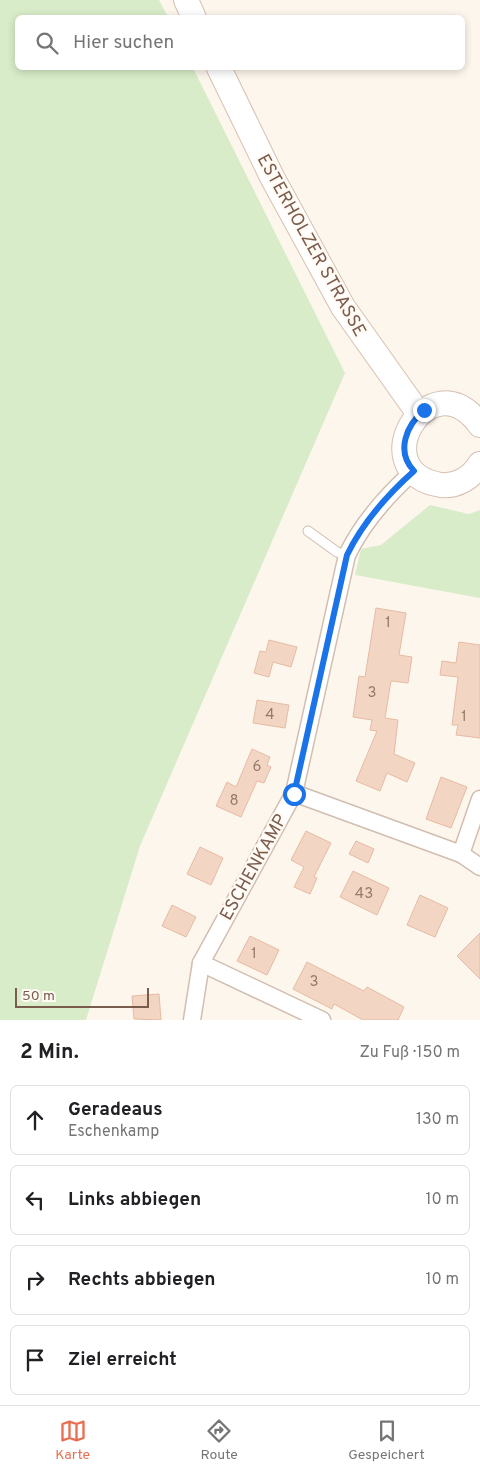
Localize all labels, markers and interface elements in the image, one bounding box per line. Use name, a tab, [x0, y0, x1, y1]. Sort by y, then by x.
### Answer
search box	[15, 15, 465, 70]
icon: search	[33, 29, 61, 57]
text: Hier suchen	[73, 31, 174, 55]
street label: ESTERHOLZER STRASSE	[251, 150, 370, 341]
route end	[413, 399, 436, 422]
house number: 1	[385, 614, 391, 633]
house number: 3	[367, 684, 377, 703]
house number: 4	[265, 706, 275, 725]
house number: 1	[461, 708, 467, 727]
house number: 6	[253, 758, 262, 777]
route start	[283, 783, 306, 806]
house number: 8	[229, 792, 239, 811]
street label: ESCHENKAMP	[216, 810, 293, 925]
house number: 43	[355, 885, 373, 904]
house number: 1	[251, 945, 257, 964]
house number: 3	[309, 973, 319, 992]
scale bar	[15, 985, 149, 1008]
text: 50 m	[22, 988, 55, 1005]
text: 2 Min.	[20, 1039, 79, 1066]
text: Zu Fuß · 150 m	[360, 1043, 460, 1063]
text: Geradeaus	[68, 1098, 163, 1122]
icon: ahead	[21, 1106, 49, 1134]
text: 130 m	[416, 1110, 459, 1130]
text: Eschenkamp	[68, 1122, 159, 1142]
icon: left	[21, 1186, 49, 1214]
text: Links abbiegen	[68, 1188, 201, 1212]
text: 10 m	[425, 1190, 459, 1210]
icon: right	[21, 1266, 49, 1294]
text: Rechts abbiegen	[68, 1268, 216, 1292]
text: 10 m	[425, 1270, 459, 1290]
icon: arrive	[21, 1346, 49, 1374]
text: Ziel erreicht	[68, 1348, 177, 1372]
tab: Karte	[55, 1417, 90, 1464]
tab: Route	[201, 1417, 238, 1464]
tab: Gespeichert	[348, 1417, 425, 1464]

